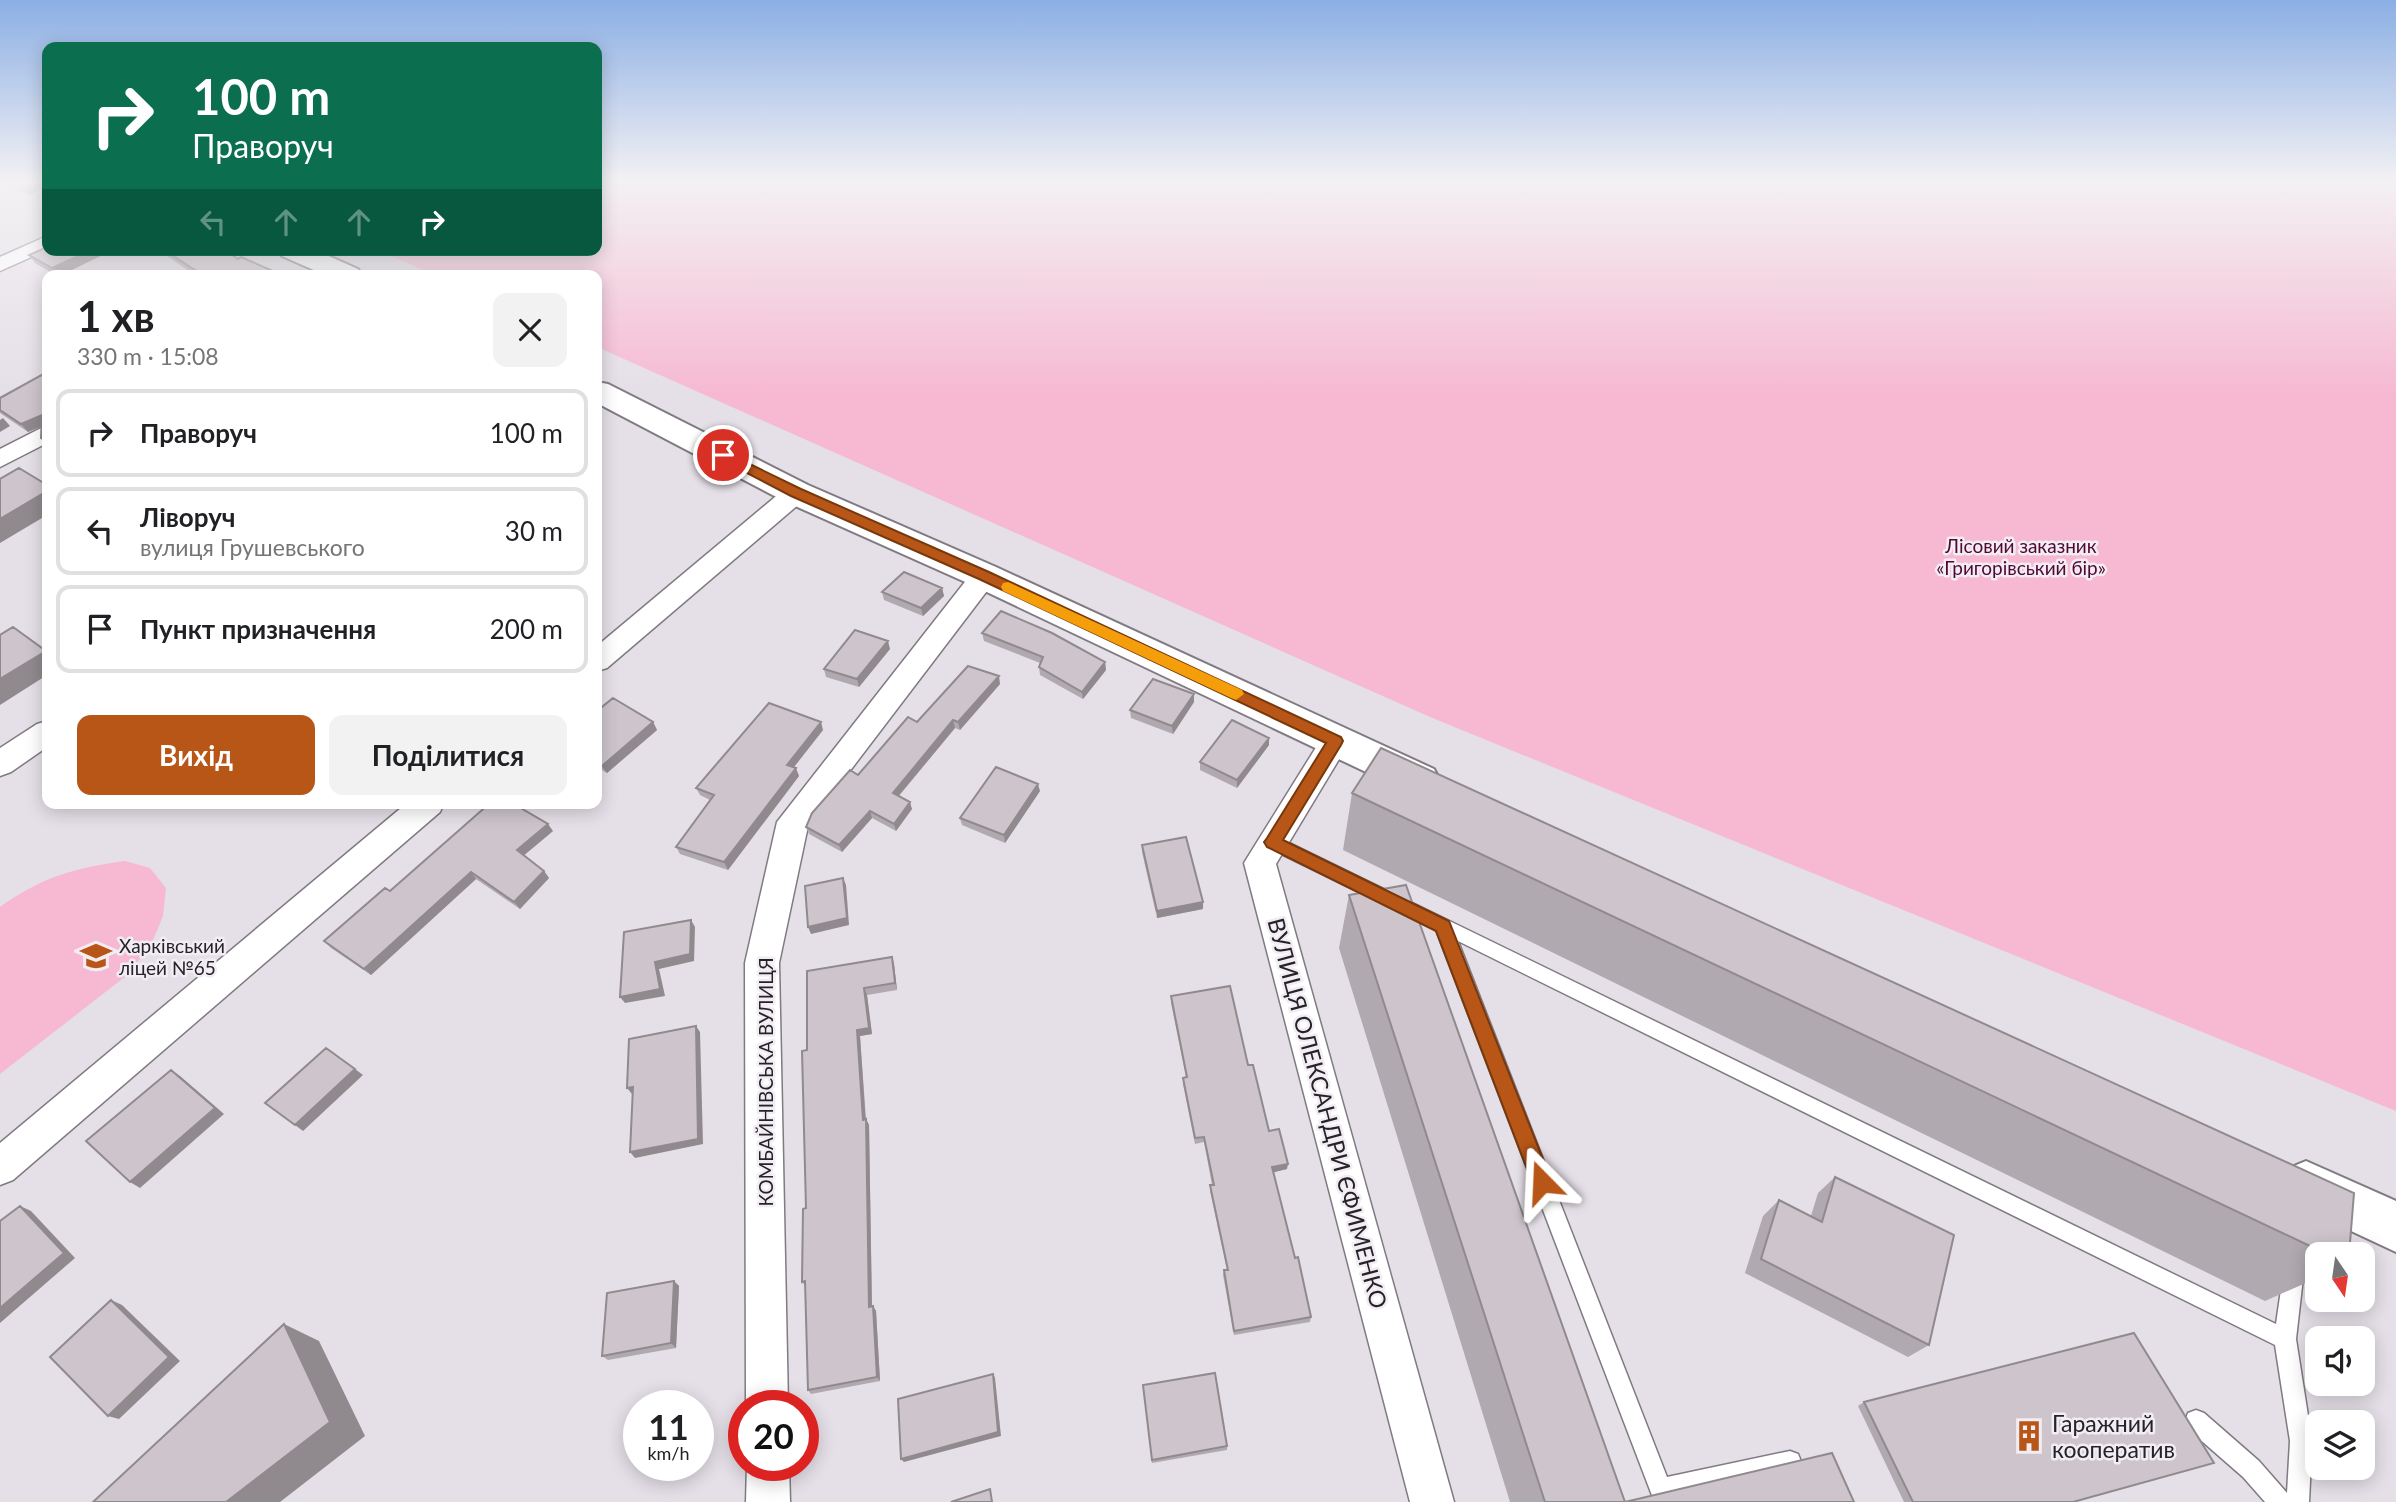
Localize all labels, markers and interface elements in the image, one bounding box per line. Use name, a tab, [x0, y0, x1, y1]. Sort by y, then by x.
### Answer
text: 100 m	[192, 67, 330, 125]
icon: right	[77, 70, 168, 161]
text: Праворуч	[192, 126, 334, 165]
icon: left	[194, 203, 232, 241]
icon: ahead	[267, 203, 305, 241]
icon: ahead	[340, 203, 378, 241]
icon: right	[413, 203, 451, 241]
text: 1 хв	[77, 291, 155, 341]
button: close	[493, 293, 567, 367]
text: 330 m · 15:08	[77, 342, 219, 370]
icon: right	[81, 414, 119, 452]
text: Праворуч	[140, 417, 257, 449]
text: 100 m	[490, 417, 563, 449]
pin	[693, 425, 753, 485]
icon: arrive	[704, 436, 742, 474]
text: Ліворуч	[140, 501, 236, 533]
icon: left	[81, 512, 119, 550]
text: 30 m	[505, 515, 563, 547]
text: вулиця Грушевського	[140, 533, 365, 561]
park label: Лісовий заказник «Григорівський бір»	[1936, 534, 2106, 579]
icon: arrive	[81, 610, 119, 648]
text: Пункт призначення	[140, 613, 376, 645]
text: 200 m	[490, 613, 563, 645]
button: Вихід	[77, 715, 315, 795]
button: Поділитися	[329, 715, 567, 795]
street label: ВУЛИЦЯ ОЛЕКСАНДРИ ЄФИМЕНКО	[1262, 915, 1394, 1311]
place label: Харківський ліцей №65	[119, 934, 225, 979]
school or university icon: Харківський ліцей №65	[79, 939, 113, 973]
street label: КОМБАЙНІВСЬКА ВУЛИЦЯ	[754, 957, 777, 1207]
position arrow	[1505, 1145, 1579, 1219]
north arrow	[2305, 1242, 2375, 1312]
map controls	[2305, 1242, 2375, 1480]
button: sound	[2305, 1326, 2375, 1396]
speed limit sign: 20	[728, 1390, 819, 1481]
text: 11	[648, 1405, 689, 1447]
place label: Гаражний кооператив	[2052, 1409, 2175, 1463]
button: layers	[2305, 1410, 2375, 1480]
building icon: Гаражний кооператив	[2012, 1419, 2046, 1453]
text: km/h	[647, 1442, 690, 1464]

